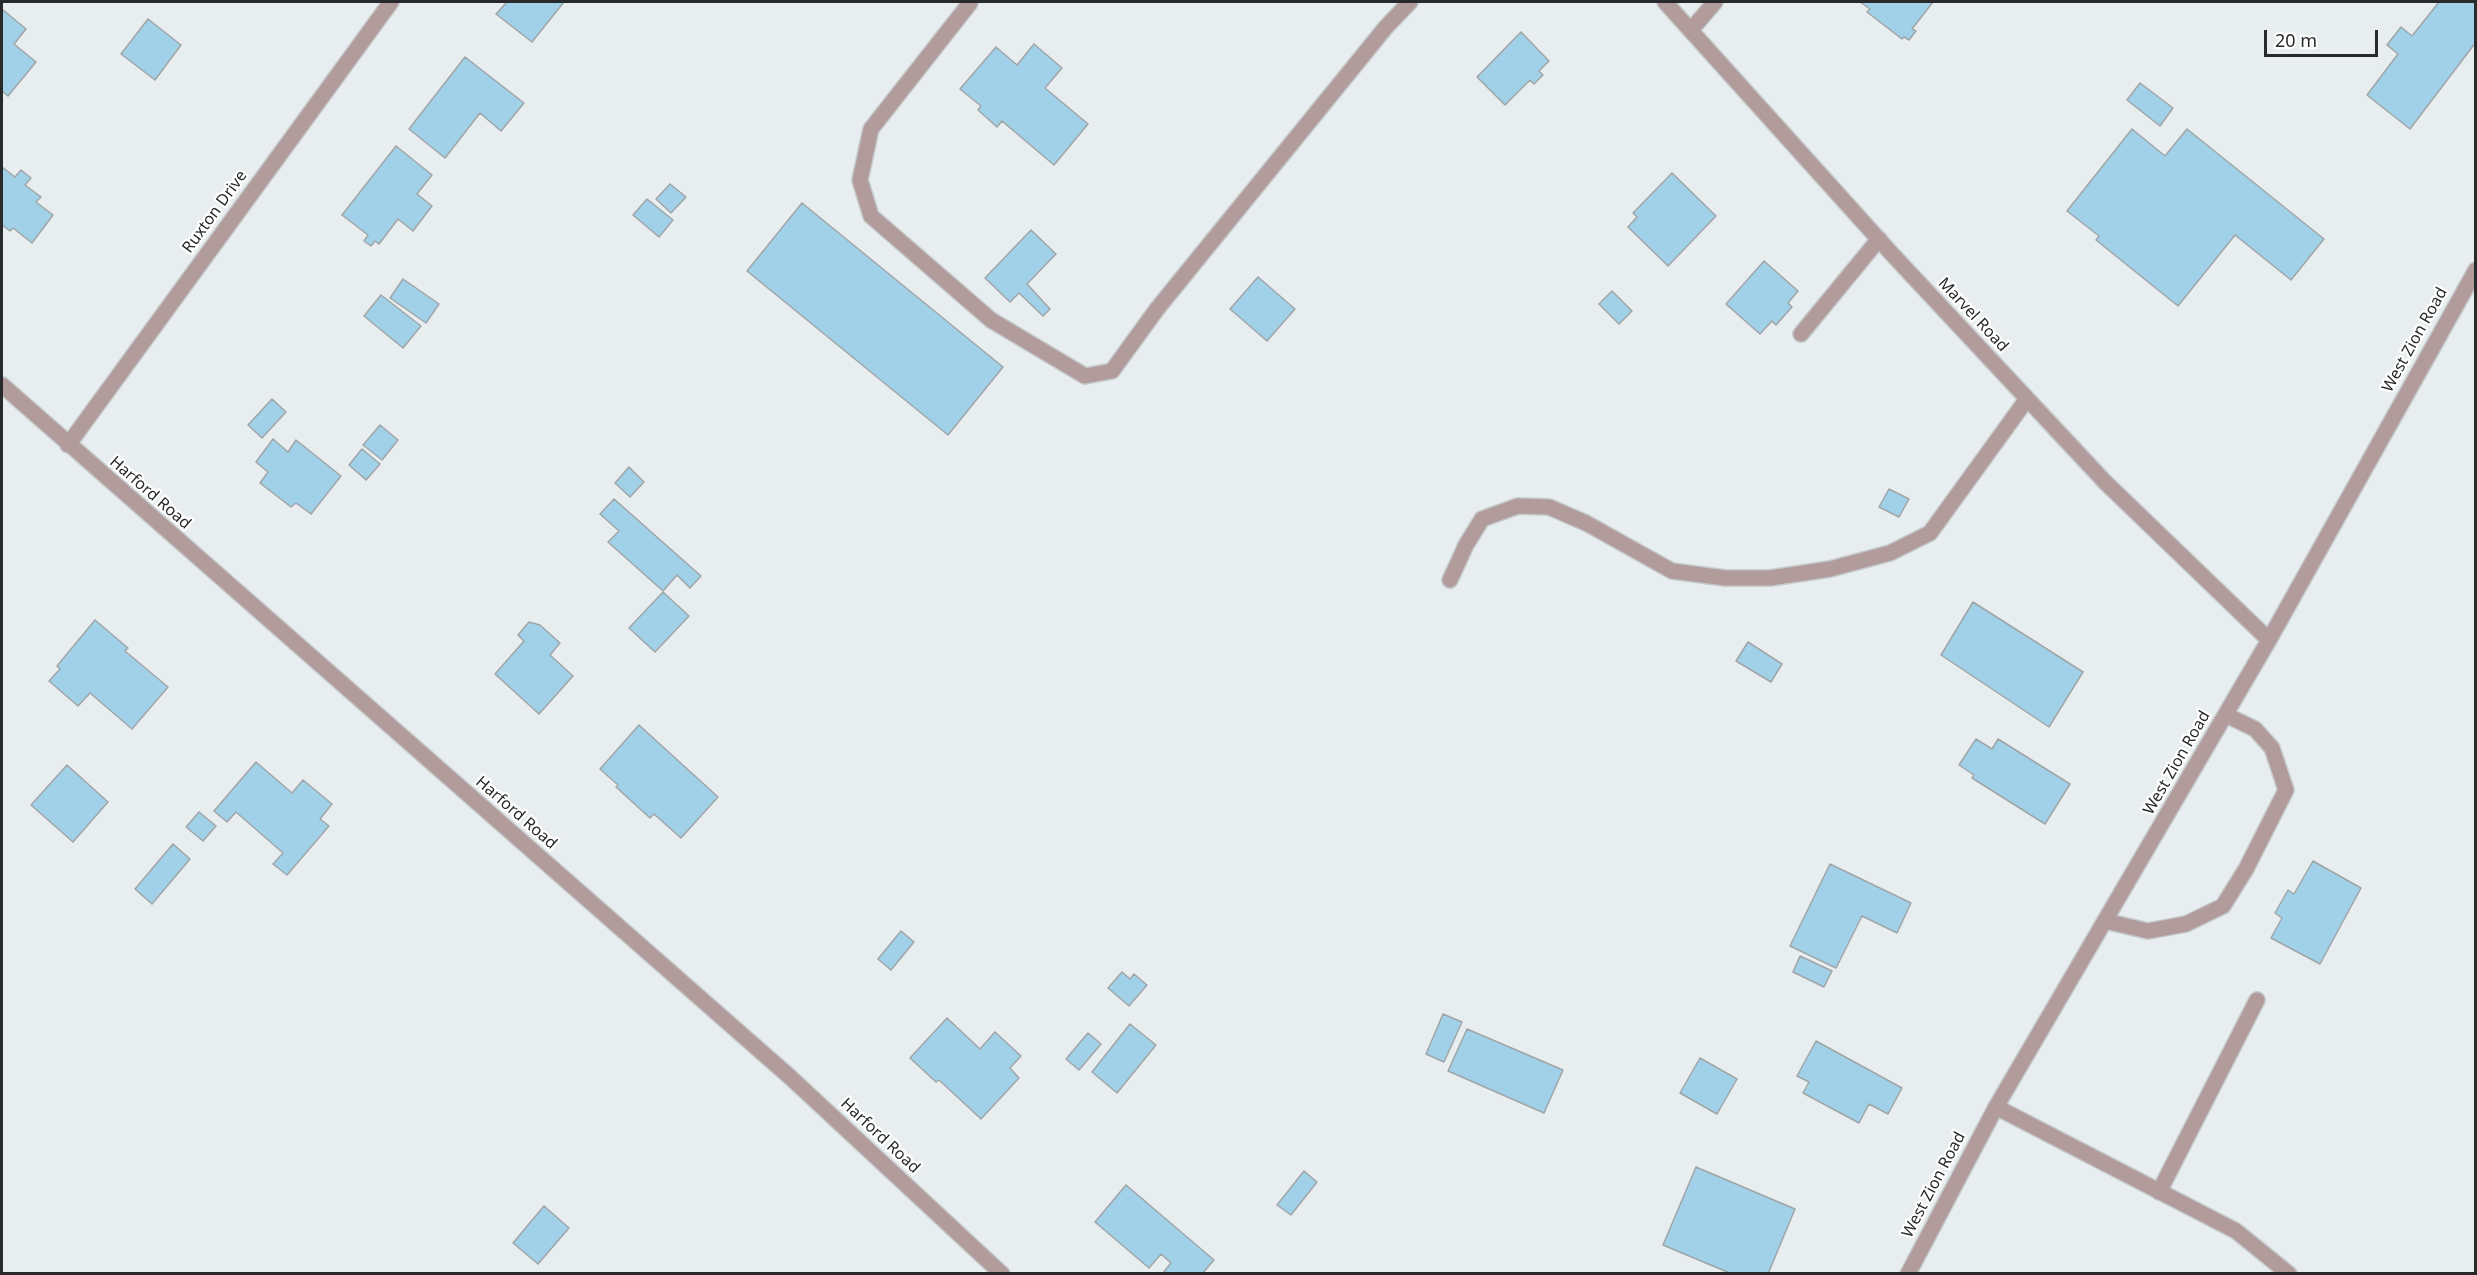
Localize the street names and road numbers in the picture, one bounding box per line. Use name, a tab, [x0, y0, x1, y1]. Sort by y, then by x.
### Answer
street label: Ruxton Drive	[179, 167, 251, 257]
street label: Marvel Road	[1934, 274, 2012, 356]
street label: West Zion Road	[2378, 284, 2452, 396]
street label: Harford Road	[105, 453, 195, 533]
street label: West Zion Road	[2140, 708, 2214, 818]
street label: Harford Road	[471, 773, 561, 853]
street label: Harford Road	[836, 1094, 924, 1178]
street label: West Zion Road	[1898, 1129, 1970, 1241]

